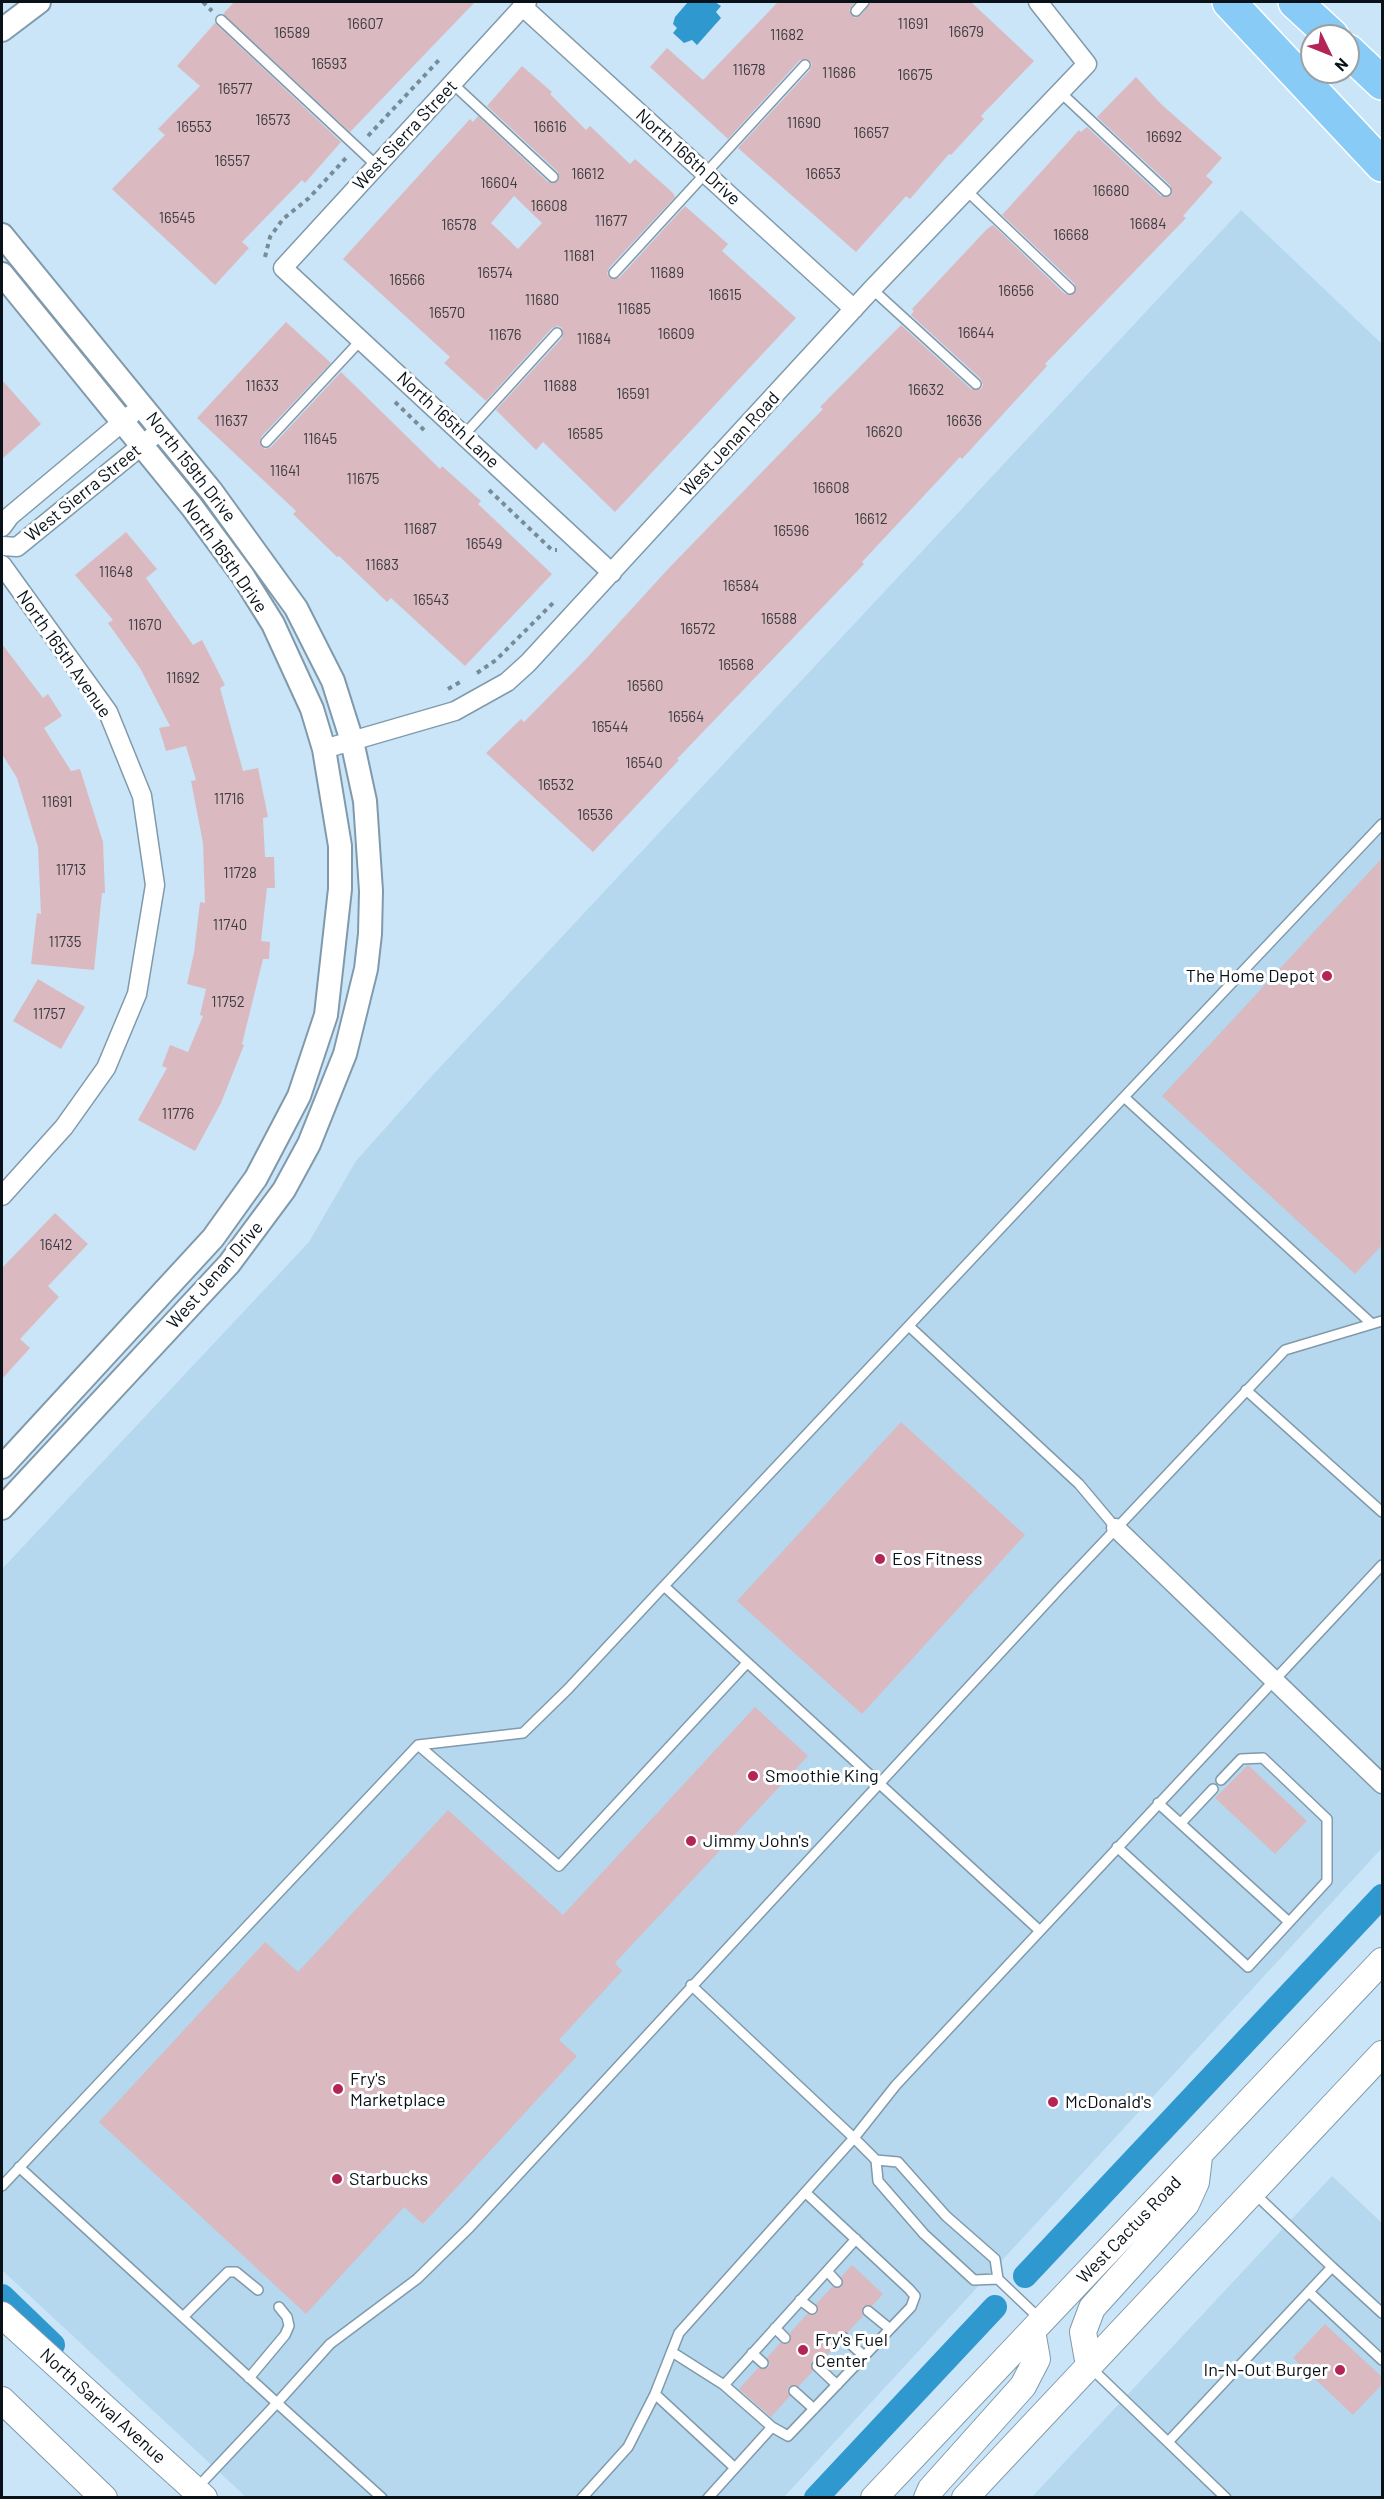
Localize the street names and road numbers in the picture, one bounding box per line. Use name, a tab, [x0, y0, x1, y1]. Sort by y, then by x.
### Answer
street label: West Sierra Street	[348, 75, 462, 195]
street label: North 166th Drive	[631, 104, 745, 210]
street label: North 165th Lane	[392, 367, 504, 473]
street label: West Jenan Road	[676, 387, 784, 501]
street label: North 159th Drive	[141, 408, 241, 526]
street label: West Sierra Street	[21, 440, 145, 546]
street label: North 165th Drive	[178, 495, 272, 617]
street label: North 165th Avenue	[12, 586, 116, 722]
street label: West Jenan Drive	[162, 1217, 268, 1333]
street label: West Cactus Road	[1072, 2172, 1186, 2288]
street label: North Sarival Avenue	[36, 2344, 170, 2468]

